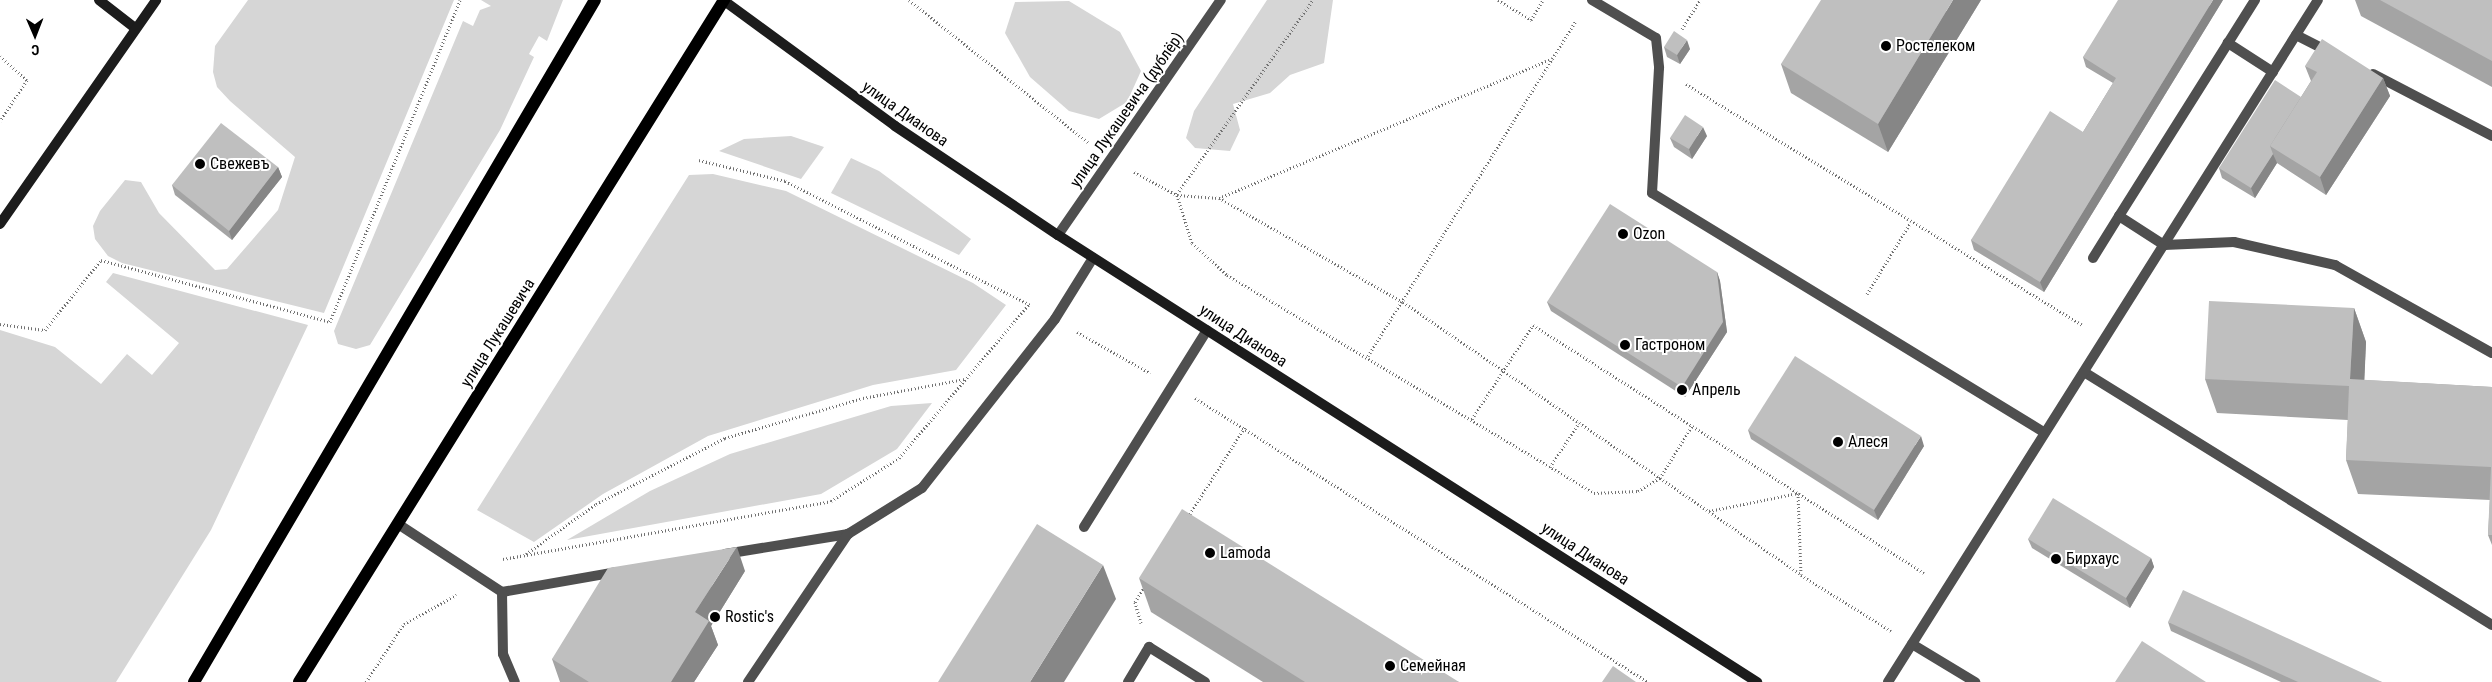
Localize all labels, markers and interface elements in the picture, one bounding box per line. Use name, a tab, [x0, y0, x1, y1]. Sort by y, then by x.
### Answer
north arrow	[10, 10, 60, 60]
street label: улица Лукашевича (дублёр)	[1066, 29, 1188, 191]
place label: Ростелеком	[1896, 36, 1975, 56]
marker: Ростелеком	[1880, 40, 1892, 52]
text: С	[31, 42, 39, 58]
street label: улица Дианова	[858, 77, 952, 151]
place label: Свежевъ	[210, 154, 269, 174]
marker: Свежевъ	[194, 158, 206, 170]
place label: Ozon	[1633, 224, 1665, 244]
marker: Ozon	[1617, 228, 1629, 240]
street label: улица Лукашевича	[457, 275, 539, 391]
street label: улица Дианова	[1196, 301, 1290, 371]
place label: Гастроном	[1635, 335, 1705, 355]
marker: Гастроном	[1619, 339, 1631, 351]
place label: Апрель	[1692, 380, 1741, 400]
marker: Апрель	[1676, 384, 1688, 396]
place label: Алеся	[1848, 432, 1888, 452]
marker: Алеся	[1832, 436, 1844, 448]
street label: улица Дианова	[1538, 519, 1632, 589]
place label: Lamoda	[1220, 543, 1271, 563]
marker: Lamoda	[1204, 547, 1216, 559]
place label: Бирхаус	[2066, 549, 2119, 569]
marker: Бирхаус	[2050, 553, 2062, 565]
place label: Rostic's	[725, 607, 774, 627]
marker: Rostic's	[709, 611, 721, 623]
place label: Семейная	[1400, 656, 1466, 676]
marker: Семейная	[1384, 660, 1396, 672]

